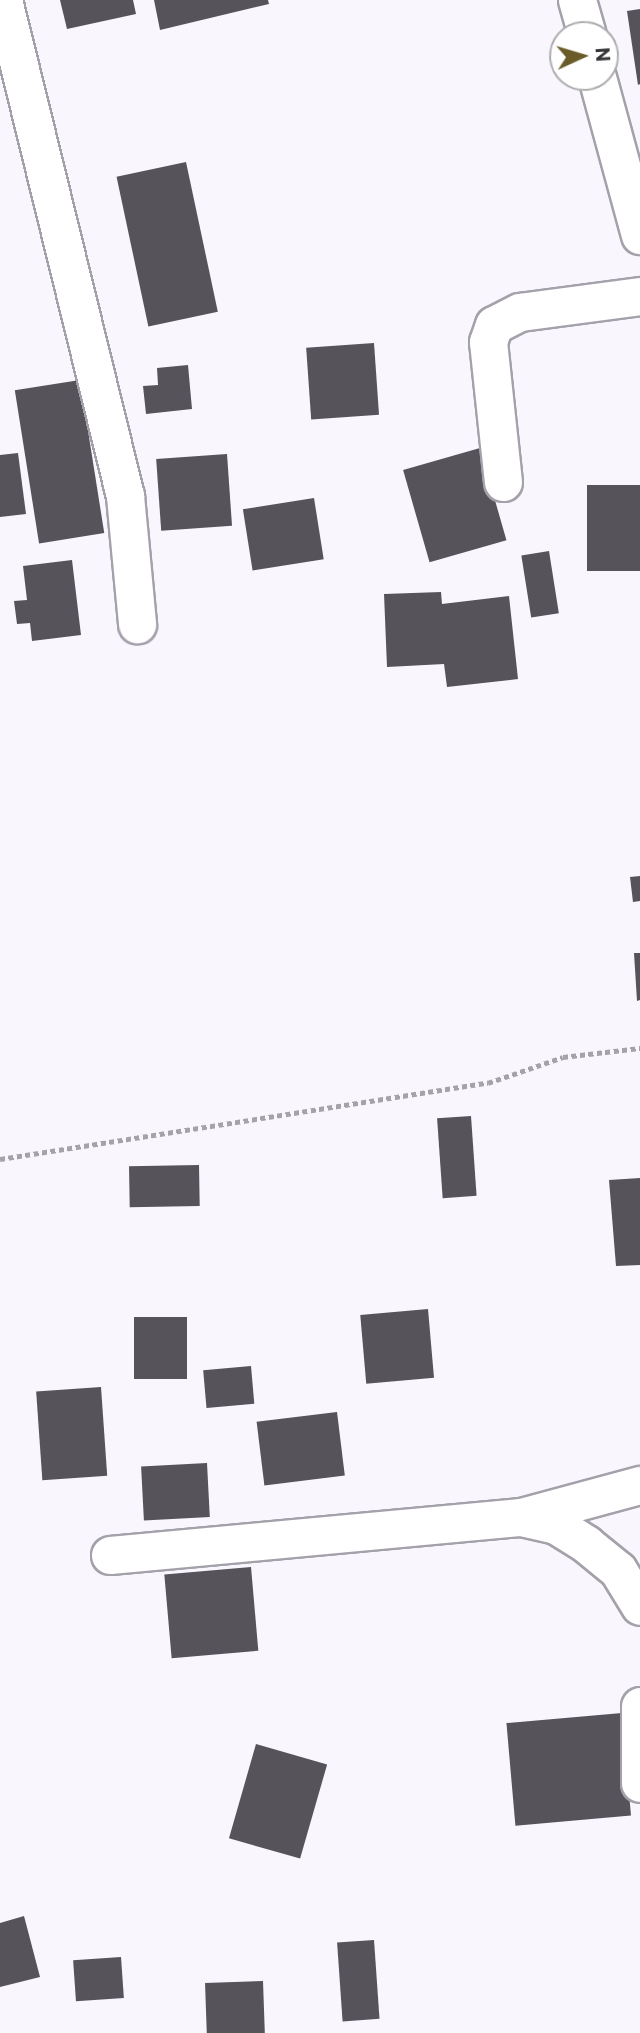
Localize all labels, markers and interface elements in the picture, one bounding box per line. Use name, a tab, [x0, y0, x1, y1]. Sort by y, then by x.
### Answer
north arrow	[549, 21, 619, 91]
text: N	[591, 47, 615, 63]

